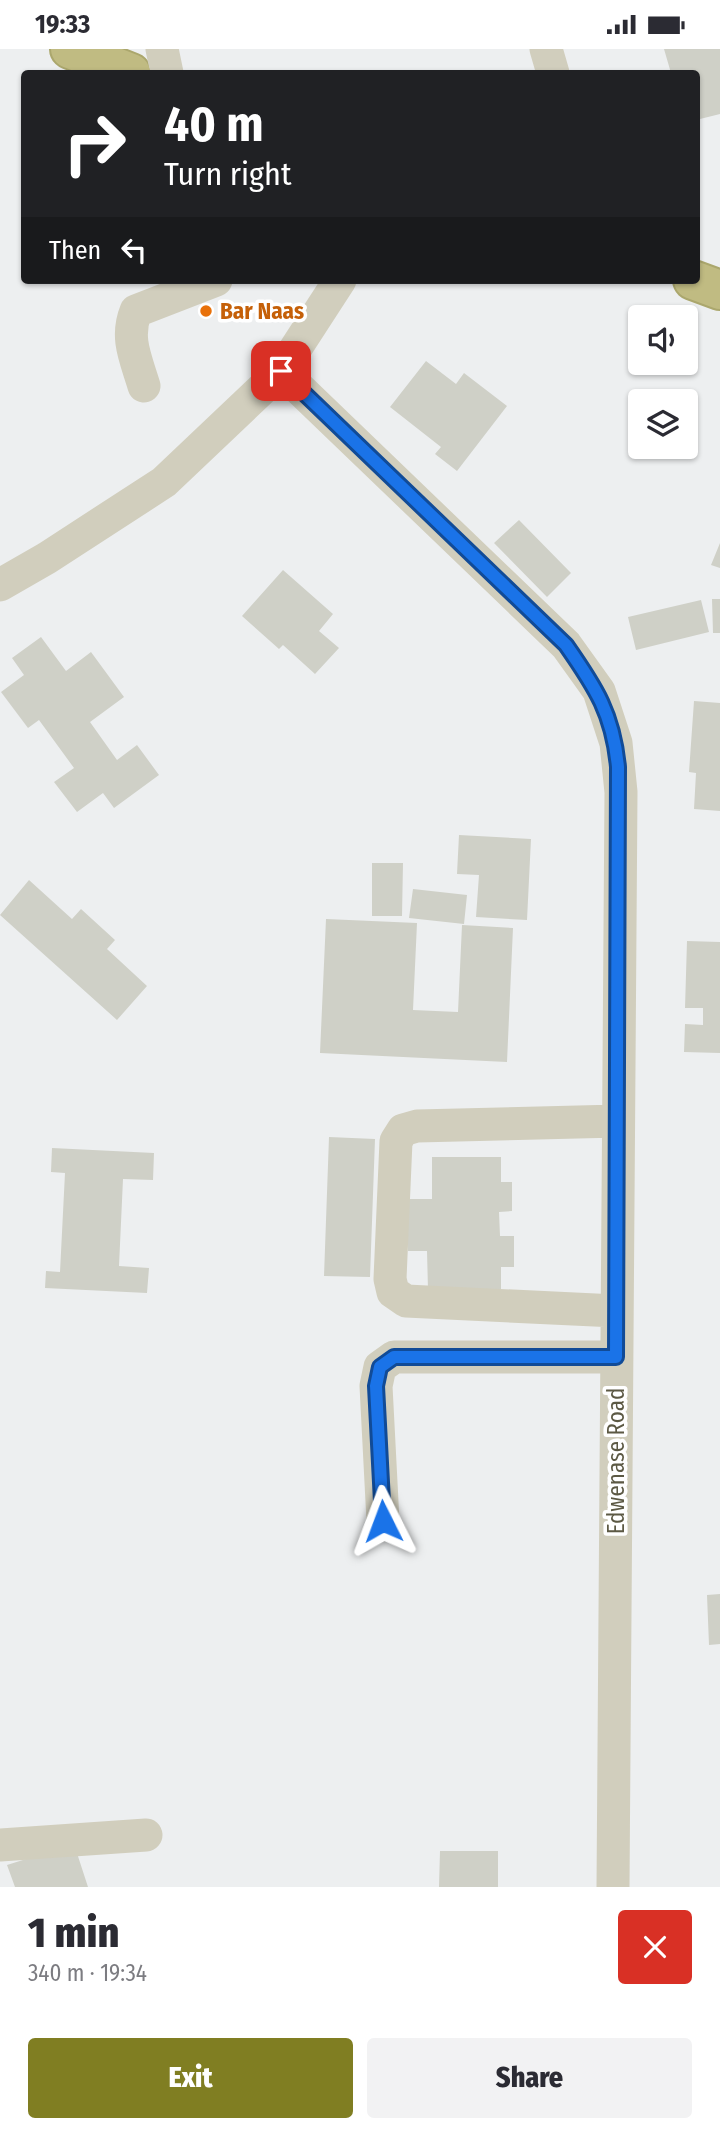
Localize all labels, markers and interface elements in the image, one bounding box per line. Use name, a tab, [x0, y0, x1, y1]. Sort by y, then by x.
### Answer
text: 19:33	[35, 9, 90, 40]
text: 40 m	[164, 95, 264, 154]
icon: right	[49, 98, 140, 189]
text: Turn right	[164, 155, 291, 193]
icon: left	[115, 231, 153, 269]
text: Then	[49, 235, 101, 266]
place label: Bar Naas	[220, 297, 304, 325]
marker: Bar Naas	[198, 303, 214, 319]
map controls	[628, 305, 698, 459]
button: sound	[628, 305, 698, 375]
pin	[251, 341, 311, 401]
icon: arrive	[262, 352, 300, 390]
button: layers	[628, 389, 698, 459]
street label: Edwenase Road	[602, 1388, 630, 1534]
position arrow	[346, 1484, 420, 1558]
text: 1 min	[28, 1908, 119, 1958]
button: close	[618, 1910, 692, 1984]
text: 340 m · 19:34	[28, 1959, 147, 1987]
button: Exit	[28, 2038, 353, 2118]
button: Share	[367, 2038, 692, 2118]

